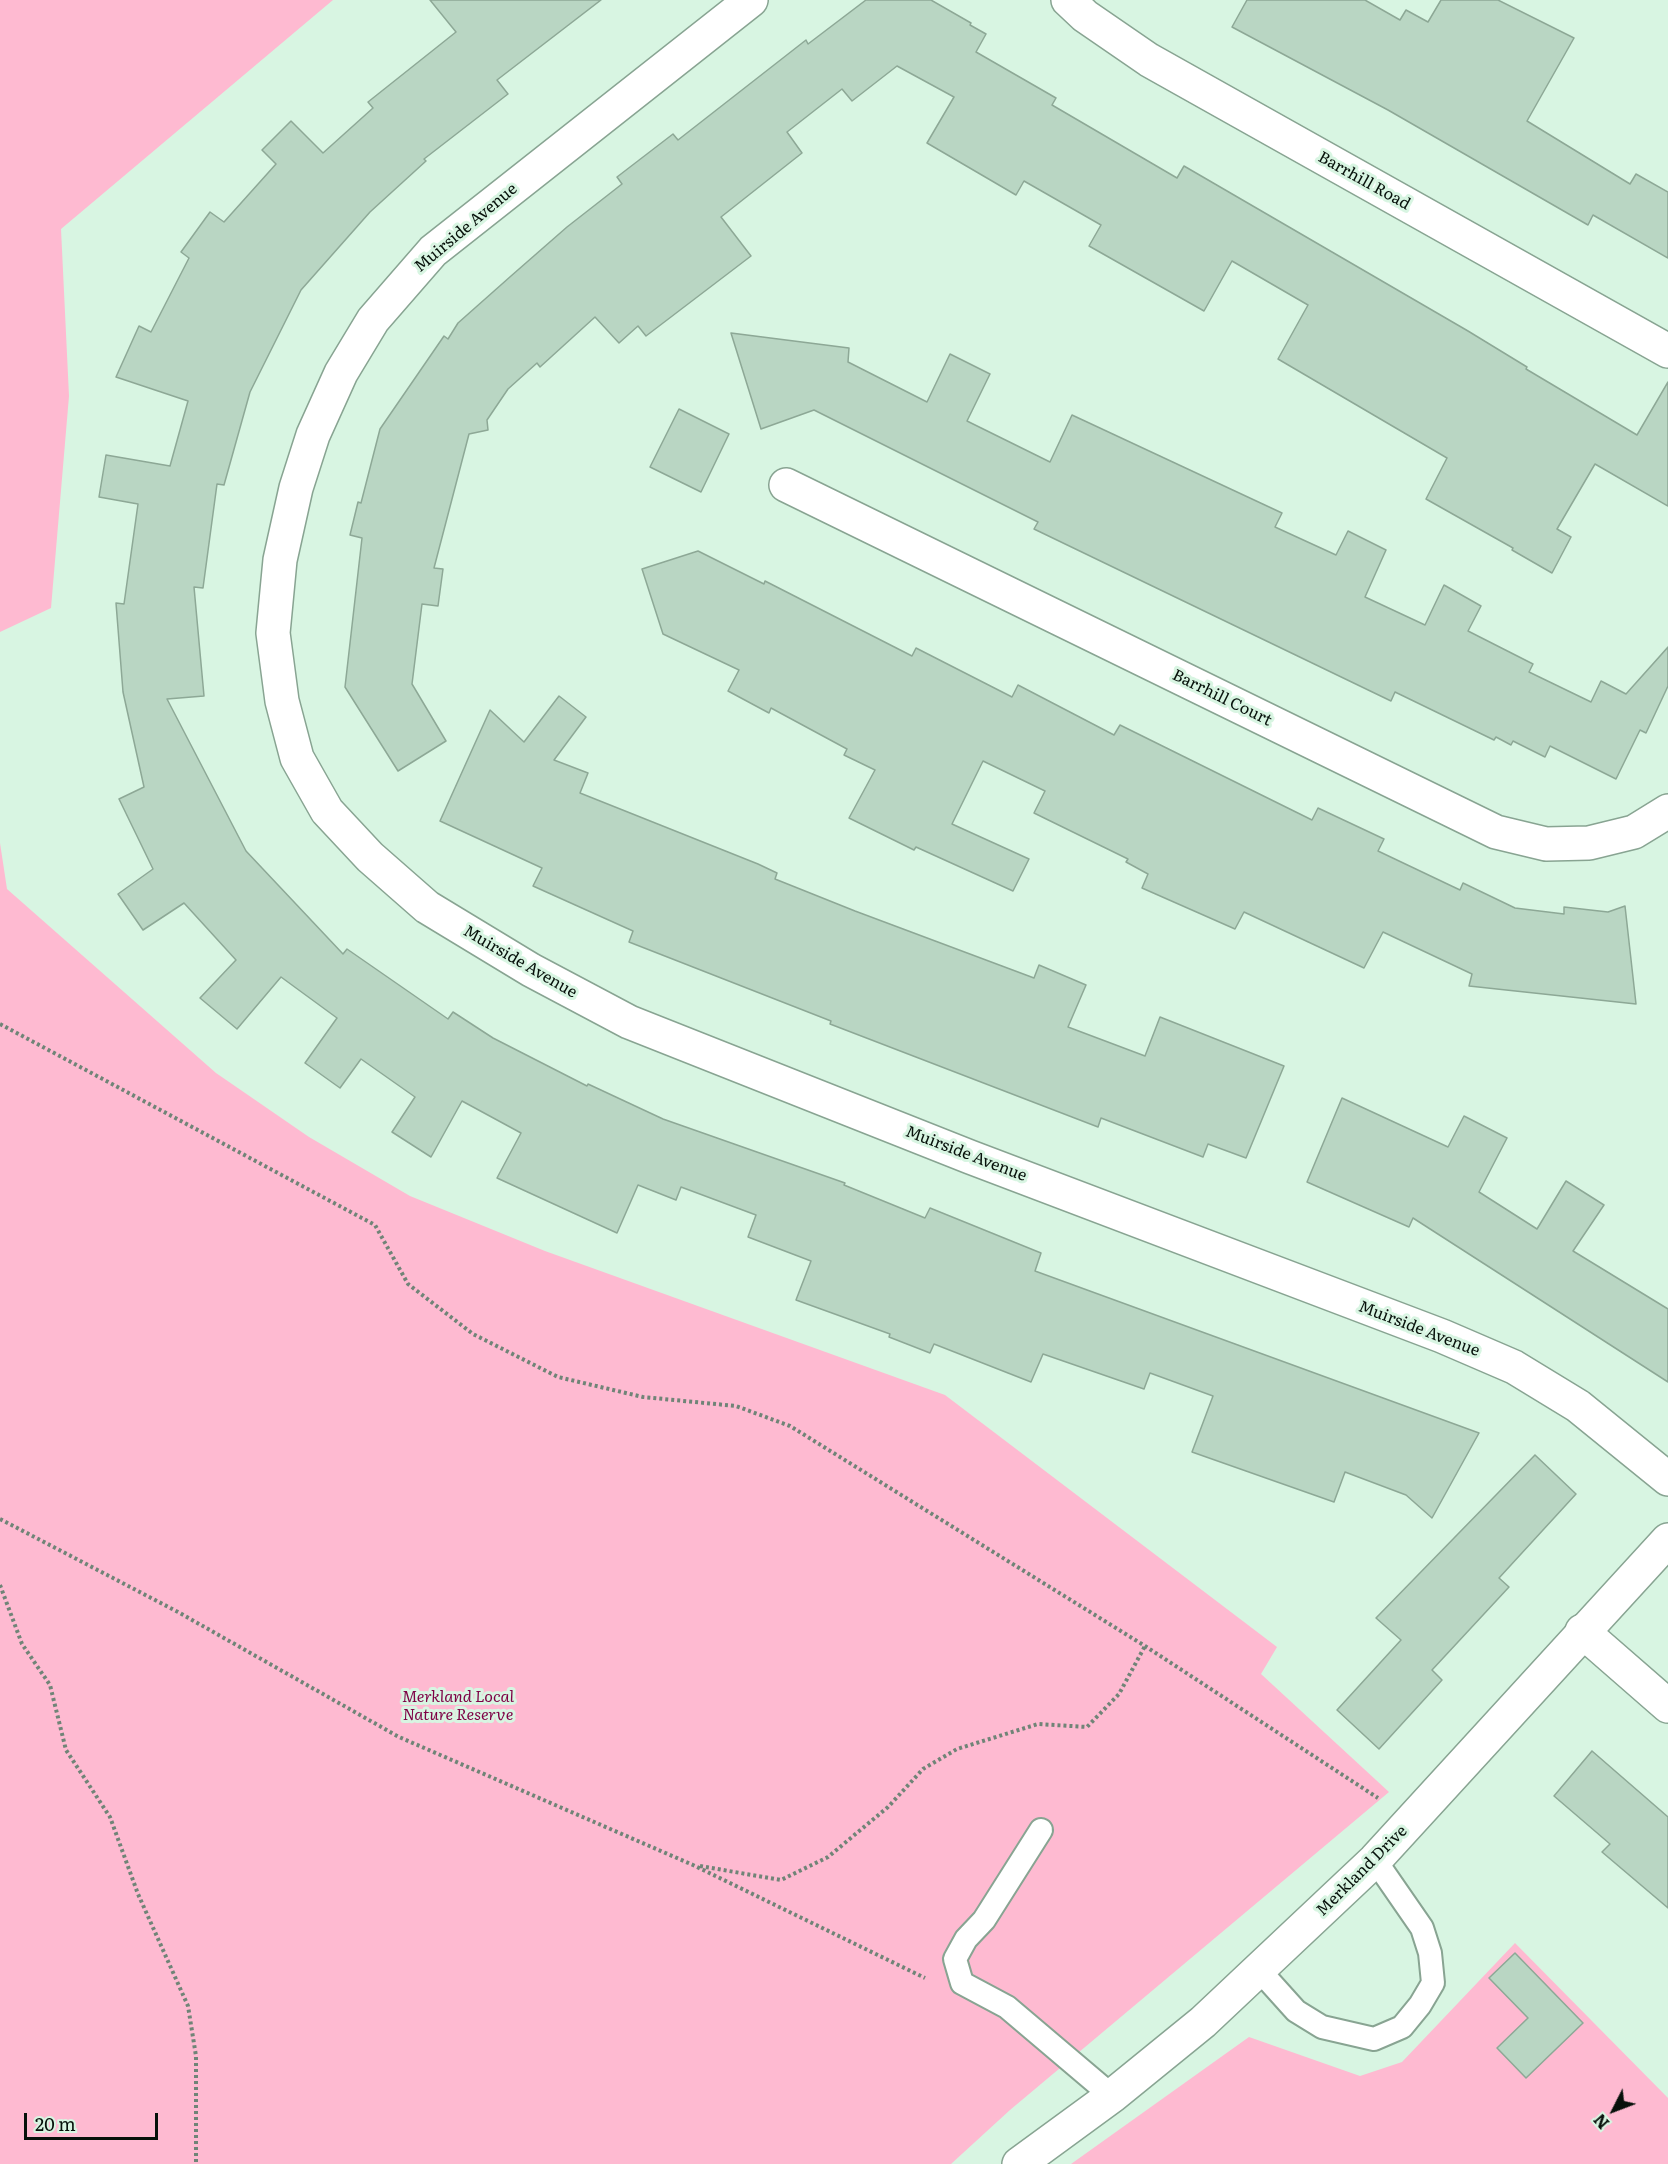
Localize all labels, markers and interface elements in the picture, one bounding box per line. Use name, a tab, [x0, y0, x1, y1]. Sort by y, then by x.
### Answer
street label: Barrhill Road	[1315, 148, 1413, 214]
street label: Muirside Avenue	[411, 179, 521, 277]
street label: Barrhill Court	[1169, 666, 1275, 730]
street label: Muirside Avenue	[460, 922, 580, 1002]
street label: Muirside Avenue	[903, 1122, 1029, 1186]
street label: Muirside Avenue	[1356, 1297, 1482, 1361]
park label: Merkland Local Nature Reserve	[402, 1687, 514, 1725]
street label: Merkland Drive	[1313, 1822, 1411, 1920]
north arrow	[1584, 2080, 1644, 2140]
scale bar	[27, 2101, 160, 2139]
text: N	[1587, 2109, 1614, 2135]
text: 20 m	[35, 2110, 76, 2137]

